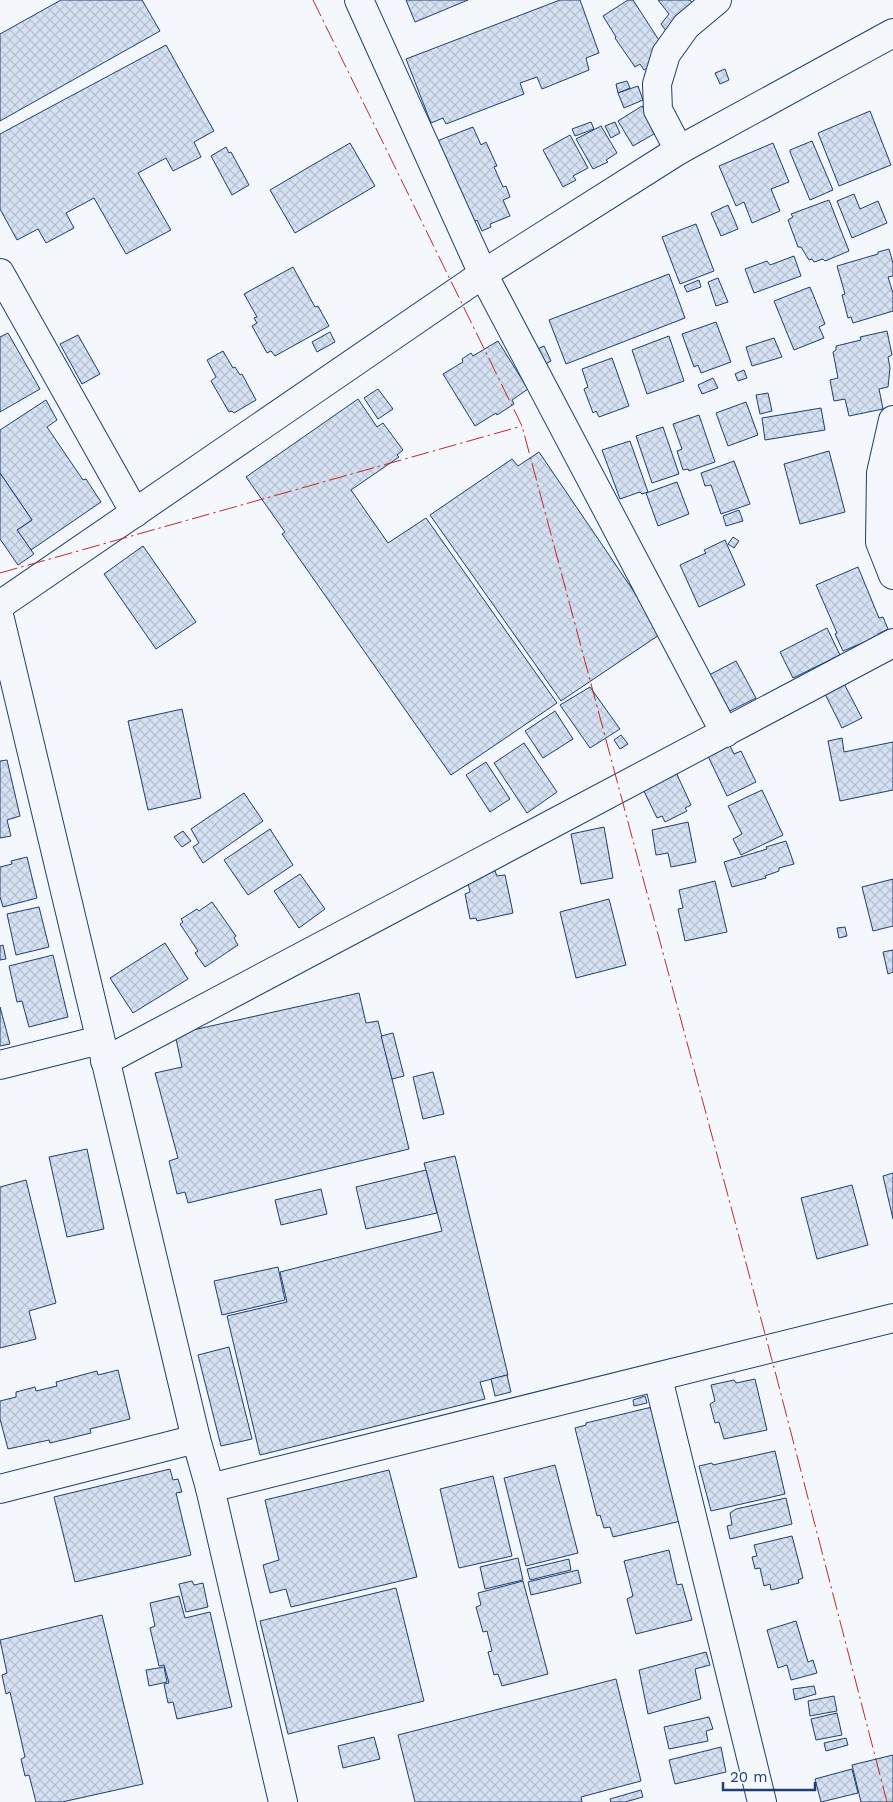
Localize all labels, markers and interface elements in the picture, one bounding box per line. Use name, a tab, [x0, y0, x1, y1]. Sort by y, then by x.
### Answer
scale bar	[723, 1760, 816, 1792]
text: 20 m	[730, 1768, 768, 1786]

